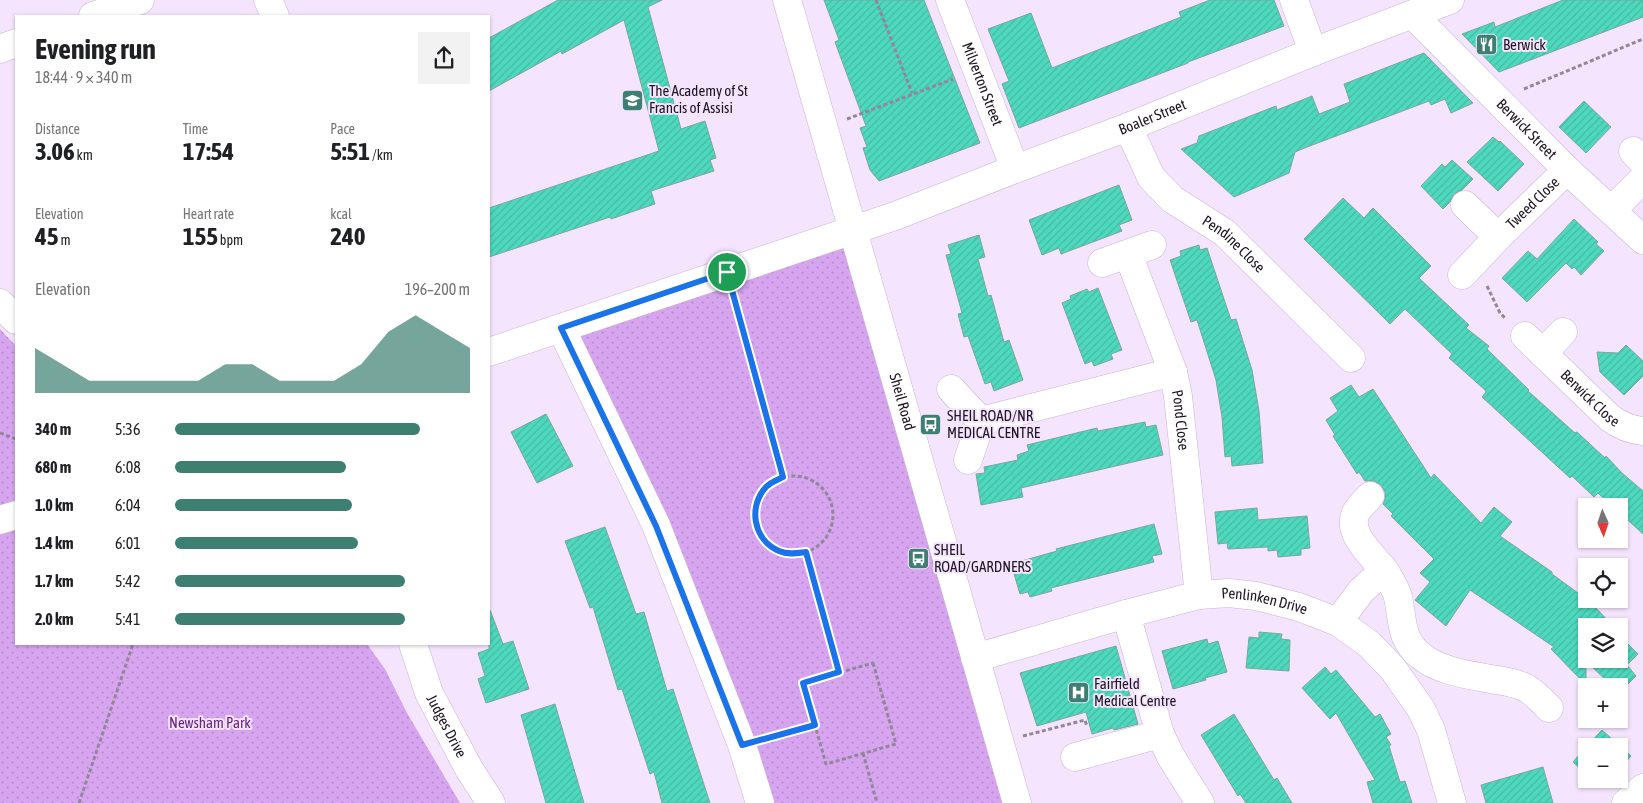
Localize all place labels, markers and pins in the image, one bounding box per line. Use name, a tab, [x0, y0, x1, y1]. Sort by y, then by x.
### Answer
restaurant icon: Berwick	[1475, 33, 1499, 57]
place label: Berwick	[1503, 36, 1546, 53]
place label: The Academy of St Francis of Assisi	[649, 82, 748, 116]
school or university icon: The Academy of St Francis of Assisi	[621, 88, 645, 112]
pin	[706, 251, 748, 293]
place label: SHEIL ROAD/NR MEDICAL CENTRE	[947, 407, 1041, 441]
bus stop icon: SHEIL ROAD/NR MEDICAL CENTRE	[919, 413, 943, 437]
place label: SHEIL ROAD/GARDNERS	[934, 541, 1031, 575]
bus stop icon: SHEIL ROAD/GARDNERS	[906, 547, 930, 571]
place label: Fairfield Medical Centre	[1094, 675, 1176, 709]
hospital icon: Fairfield Medical Centre	[1066, 681, 1090, 705]

